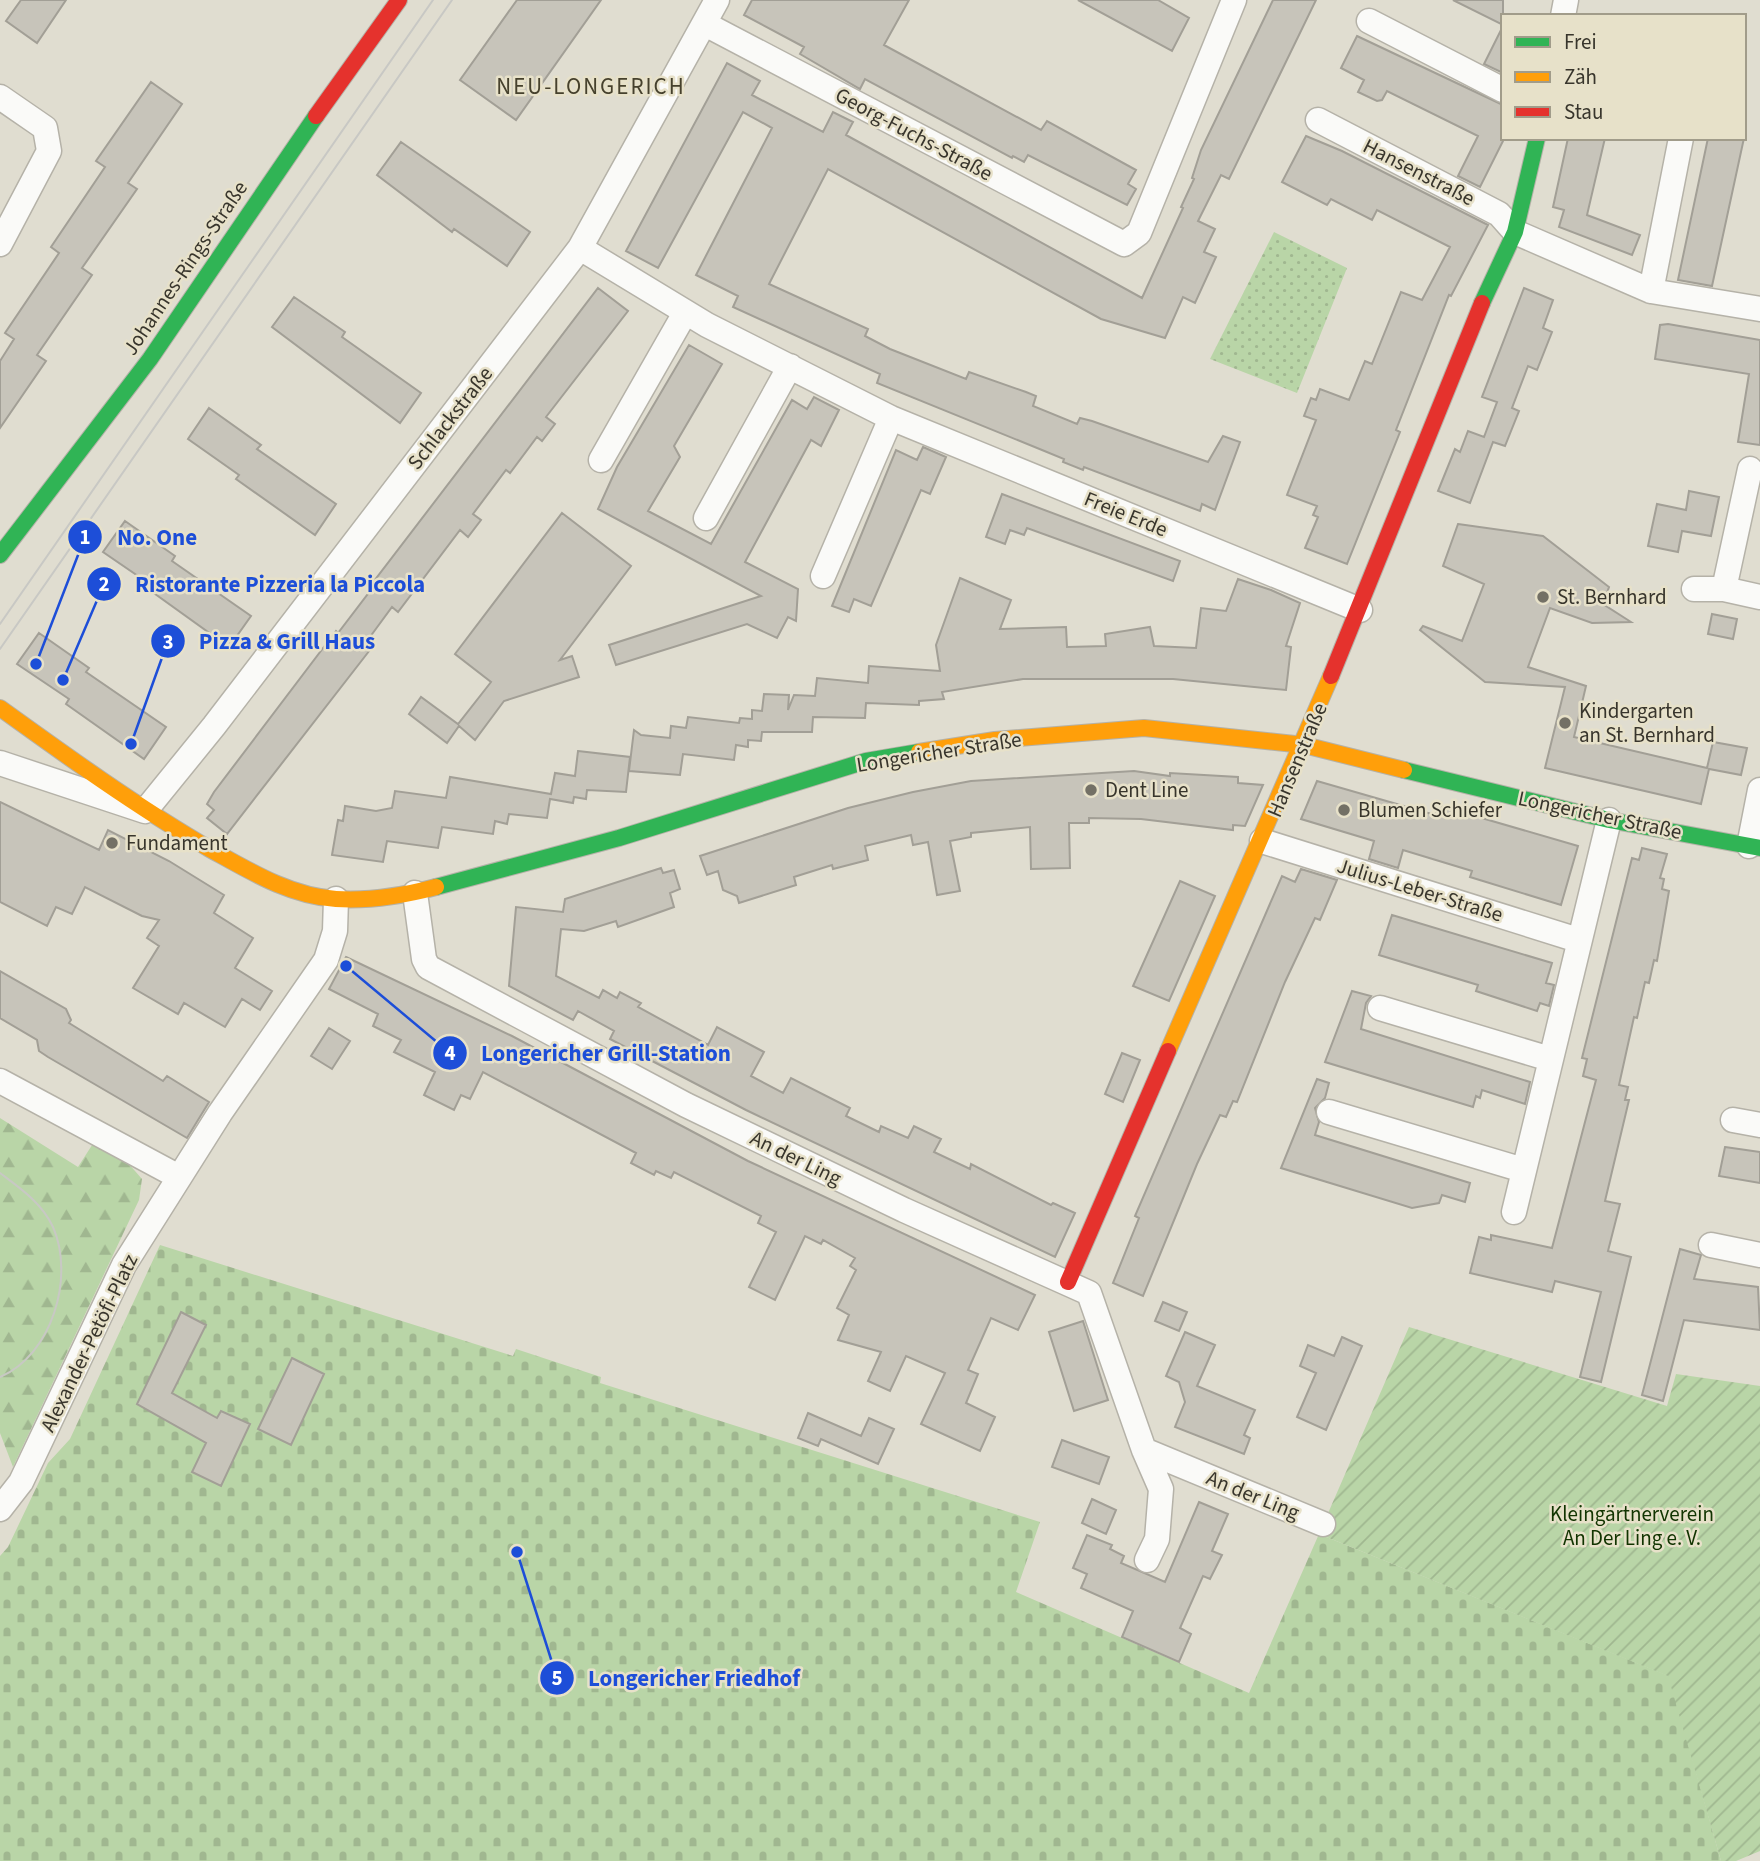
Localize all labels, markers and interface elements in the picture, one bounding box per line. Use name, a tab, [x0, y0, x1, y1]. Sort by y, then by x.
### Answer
legend	[1501, 14, 1746, 140]
text: Frei	[1564, 27, 1597, 57]
text: Zäh	[1564, 62, 1597, 92]
district label: NEU-LONGERICH	[496, 70, 686, 103]
street label: Georg-Fuchs-Straße	[830, 80, 998, 188]
text: Stau	[1564, 97, 1603, 127]
street label: Hansenstraße	[1358, 131, 1480, 213]
street label: Johannes-Rings-Straße	[115, 175, 255, 361]
street label: Schlackstraße	[400, 360, 500, 476]
street label: Freie Erde	[1080, 484, 1172, 544]
callout: No. One	[68, 515, 211, 559]
text: No. One	[117, 521, 197, 554]
text: 1	[79, 522, 91, 552]
callout: Ristorante Pizzeria la Piccola	[86, 562, 440, 606]
text: Ristorante Pizzeria la Piccola	[135, 568, 425, 601]
text: 2	[98, 569, 110, 599]
place label: St. Bernhard	[1557, 582, 1667, 612]
marker: St. Bernhard	[1535, 589, 1551, 605]
callout: Pizza & Grill Haus	[150, 619, 390, 663]
text: Pizza & Grill Haus	[199, 625, 375, 658]
text: 3	[162, 627, 174, 657]
place label: Kindergarten an St. Bernhard	[1579, 696, 1715, 750]
street label: Hansenstraße	[1259, 698, 1335, 822]
marker: Kindergarten an St. Bernhard	[1557, 715, 1573, 731]
street label: Longericher Straße	[854, 724, 1024, 780]
place label: Dent Line	[1105, 775, 1188, 805]
marker: Dent Line	[1083, 782, 1099, 798]
street label: Longericher Straße	[1515, 783, 1685, 847]
place label: Blumen Schiefer	[1358, 795, 1503, 825]
marker: Blumen Schiefer	[1336, 802, 1352, 818]
place label: Fundament	[126, 828, 228, 858]
marker: Fundament	[104, 835, 120, 851]
street label: Julius-Leber-Straße	[1333, 851, 1507, 929]
callout: Longericher Grill-Station	[432, 1031, 745, 1075]
text: Longericher Grill-Station	[481, 1037, 731, 1070]
text: 4	[444, 1038, 456, 1068]
street label: An der Ling	[745, 1123, 847, 1193]
street label: Alexander-Petöfi-Platz	[33, 1249, 145, 1437]
street label: An der Ling	[1202, 1463, 1304, 1527]
park label: Kleingärtnerverein An Der Ling e. V.	[1550, 1499, 1714, 1553]
callout: Longericher Friedhof	[539, 1656, 814, 1700]
text: Longericher Friedhof	[588, 1662, 801, 1695]
text: 5	[551, 1663, 563, 1693]

